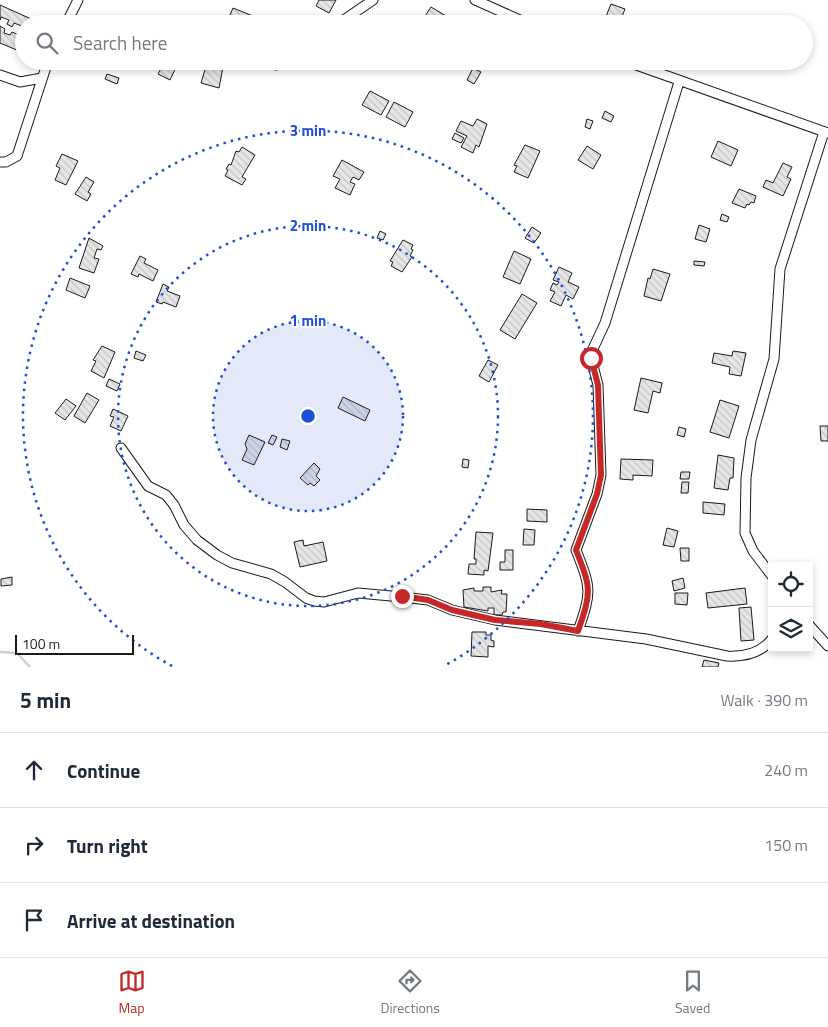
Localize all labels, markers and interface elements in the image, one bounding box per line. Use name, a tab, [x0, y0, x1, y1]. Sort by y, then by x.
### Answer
search box	[15, 15, 813, 70]
text: Search here	[73, 28, 167, 57]
icon: search	[33, 29, 61, 57]
text: 3 min	[290, 119, 326, 142]
text: 2 min	[290, 214, 326, 237]
text: 1 min	[290, 309, 326, 332]
route start	[580, 347, 603, 370]
centre of rings	[299, 407, 317, 425]
map controls	[768, 562, 813, 652]
button: locate	[768, 562, 813, 607]
route end	[391, 585, 414, 608]
button: layers	[768, 607, 813, 652]
scale bar	[15, 632, 134, 655]
text: 100 m	[22, 633, 60, 654]
text: 5 min	[20, 684, 71, 716]
text: Walk · 390 m	[720, 688, 808, 712]
icon: ahead	[20, 756, 48, 784]
text: Continue	[67, 756, 140, 785]
text: 240 m	[764, 758, 808, 782]
icon: right	[20, 831, 48, 859]
text: Turn right	[67, 831, 148, 860]
text: 150 m	[764, 833, 808, 857]
icon: arrive	[20, 906, 48, 934]
text: Arrive at destination	[67, 906, 235, 935]
tab: Map	[118, 967, 146, 1018]
tab: Directions	[381, 967, 440, 1018]
tab: Saved	[675, 967, 711, 1018]

